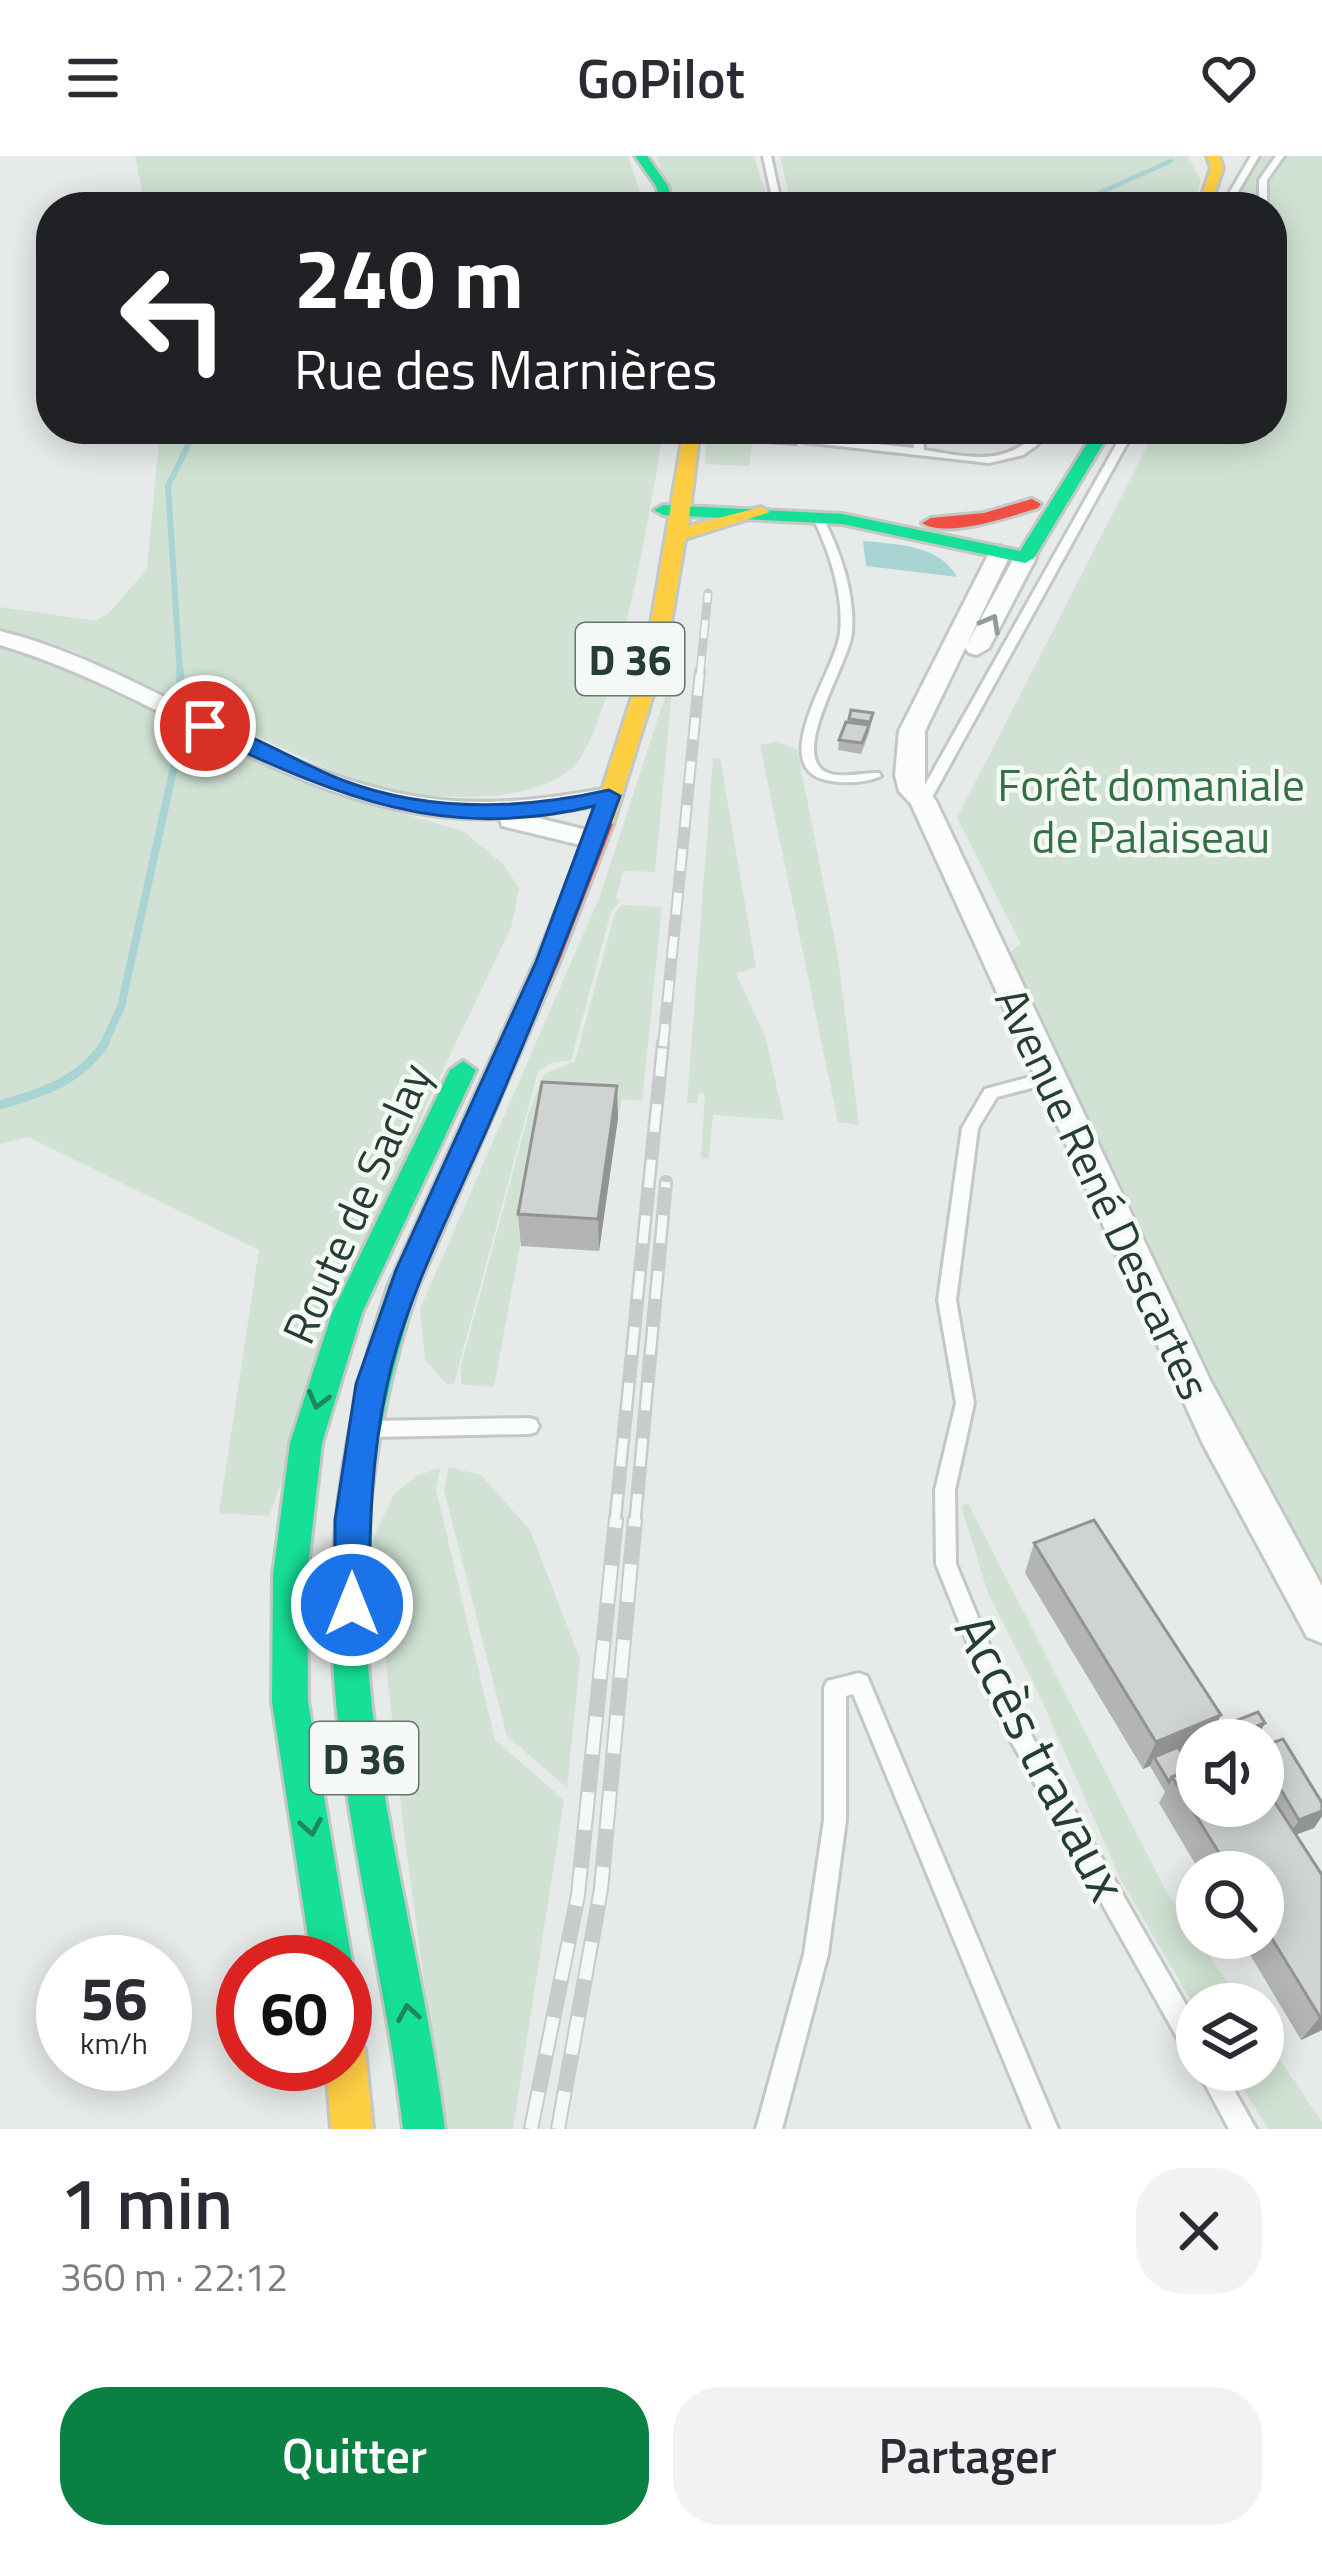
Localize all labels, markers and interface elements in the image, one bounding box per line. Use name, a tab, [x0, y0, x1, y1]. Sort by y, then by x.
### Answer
text: GoPilot	[577, 37, 745, 119]
icon: menu	[60, 45, 126, 111]
icon: heart	[1196, 45, 1262, 111]
text: 240 m	[294, 213, 524, 341]
icon: left	[96, 240, 252, 396]
text: Rue des Marnières	[294, 328, 717, 410]
one-way arrow	[977, 614, 1000, 635]
road number: D 36	[576, 623, 684, 695]
pin	[154, 675, 256, 777]
icon: arrive	[172, 693, 238, 759]
park label: Forêt domaniale de Palaiseau	[997, 750, 1305, 870]
street label: Avenue René Descartes	[979, 976, 1229, 1410]
street label: Route de Saclay	[264, 1052, 448, 1354]
one-way arrow	[307, 1389, 332, 1410]
position arrow	[289, 1542, 415, 1668]
street label: Accès travaux	[934, 1599, 1150, 1915]
map controls	[1176, 1719, 1284, 2091]
button: sound	[1176, 1719, 1284, 1827]
road number: D 36	[310, 1722, 418, 1794]
one-way arrow	[298, 1817, 323, 1837]
button: search	[1176, 1851, 1284, 1959]
speed limit sign: 60	[216, 1935, 372, 2091]
text: 56	[80, 1952, 148, 2043]
button: layers	[1176, 1983, 1284, 2091]
one-way arrow	[396, 2004, 421, 2024]
text: km/h	[80, 2020, 148, 2066]
text: 1 min	[60, 2147, 233, 2257]
button: close	[1136, 2168, 1262, 2294]
text: 360 m · 22:12	[60, 2247, 288, 2306]
button: Quitter	[60, 2387, 649, 2525]
button: Partager	[673, 2387, 1262, 2525]

